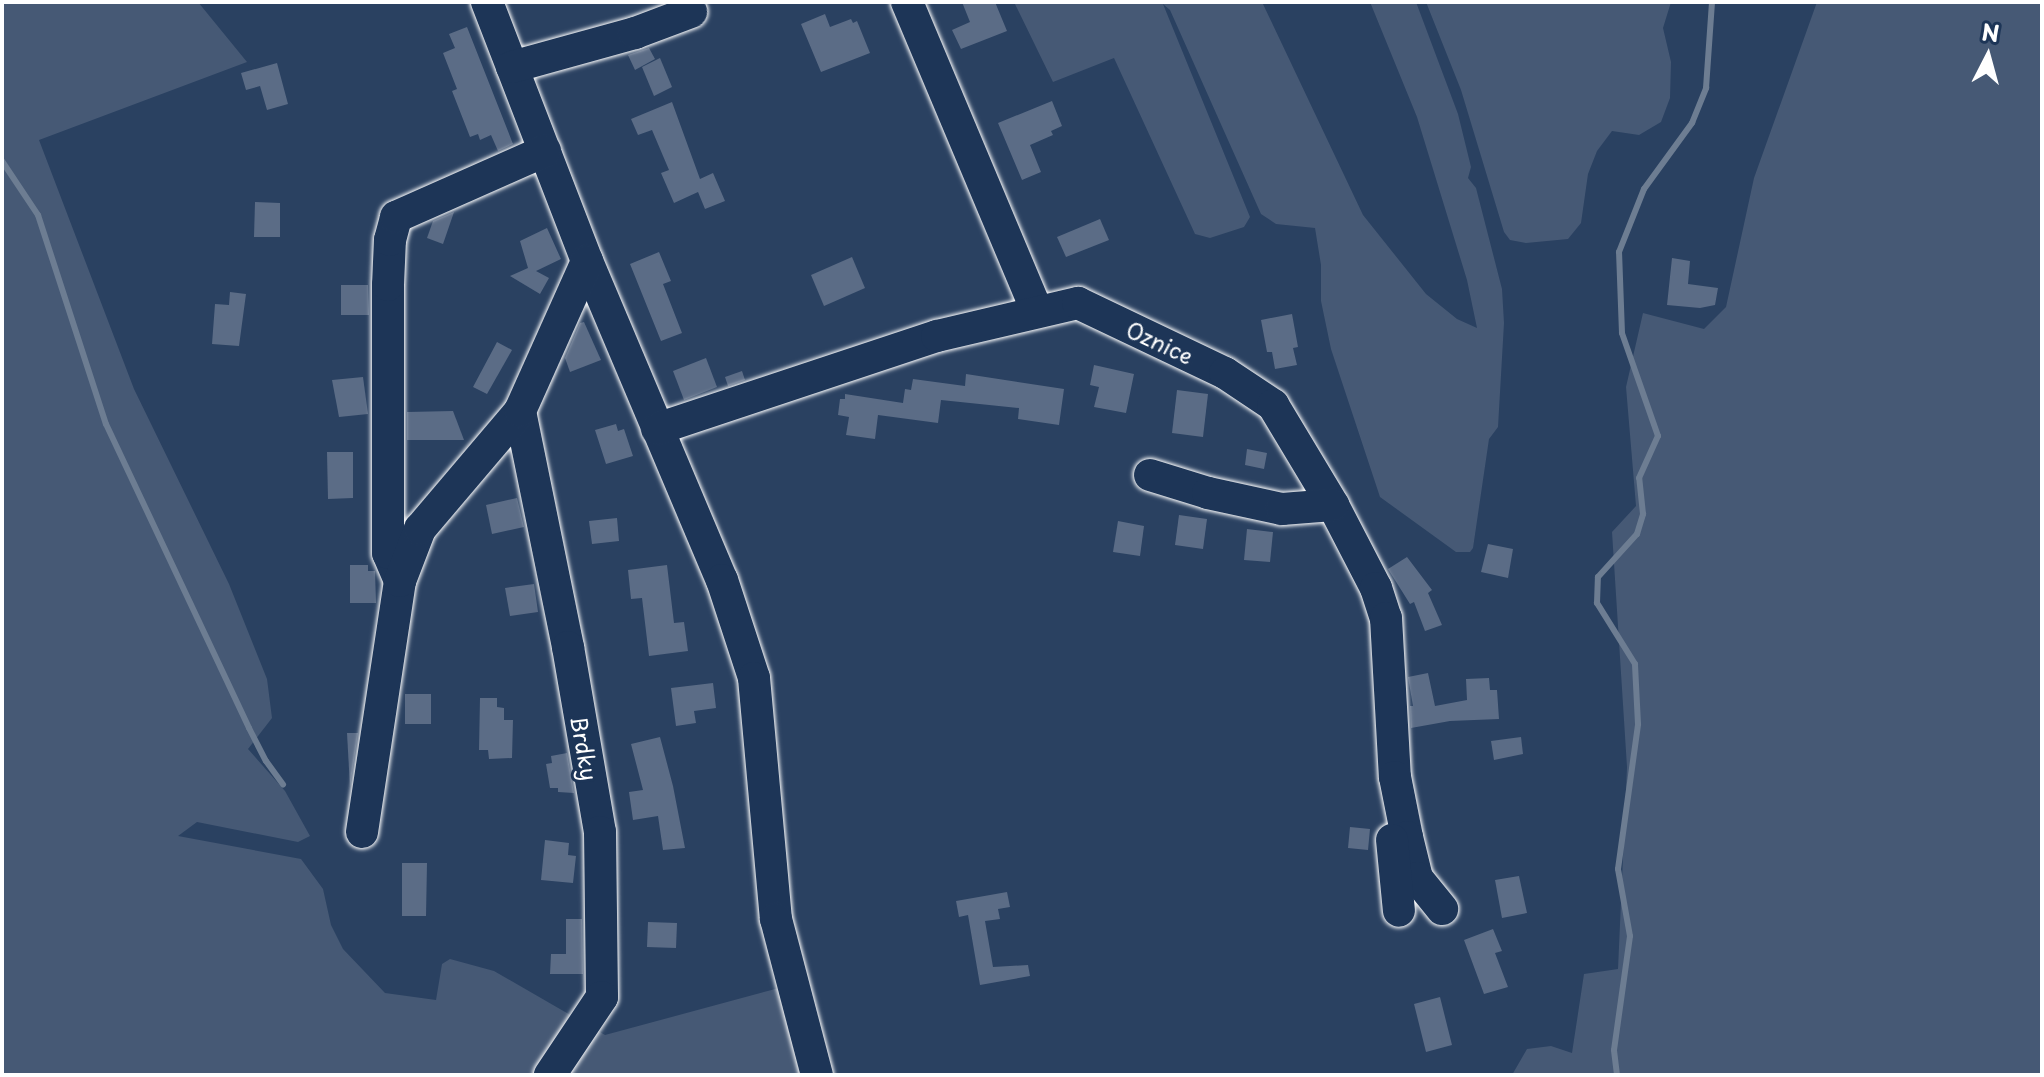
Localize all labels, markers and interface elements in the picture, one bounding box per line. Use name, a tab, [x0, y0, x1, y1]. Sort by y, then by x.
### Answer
text: N	[1980, 14, 2001, 49]
north arrow	[1948, 16, 2028, 96]
street label: Oznice	[1122, 315, 1198, 369]
street label: Brdky	[566, 714, 604, 782]

